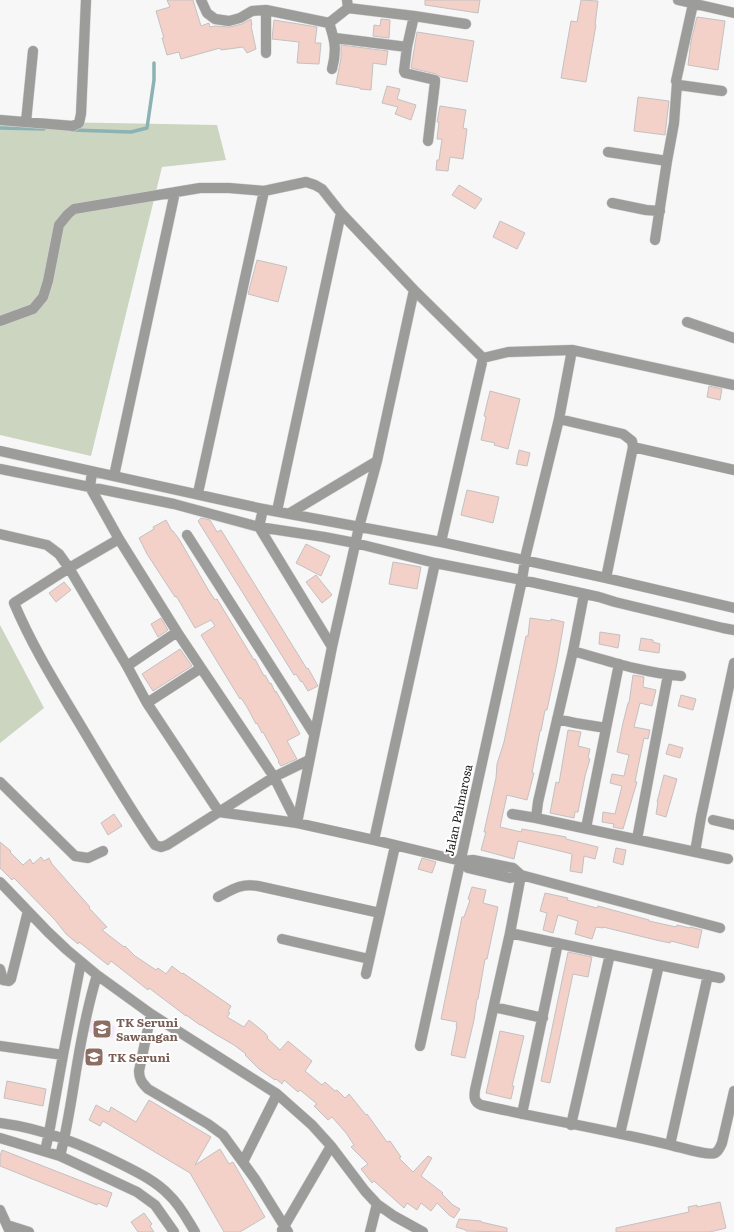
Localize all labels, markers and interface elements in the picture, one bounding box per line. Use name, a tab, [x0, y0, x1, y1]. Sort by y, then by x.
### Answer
street label: Jalan Palmarosa	[439, 762, 477, 858]
place label: TK Seruni Sawangan	[116, 1013, 179, 1045]
school or university icon: TK Seruni Sawangan	[91, 1018, 113, 1040]
school or university icon: TK Seruni	[83, 1046, 105, 1068]
place label: TK Seruni	[108, 1048, 171, 1066]

